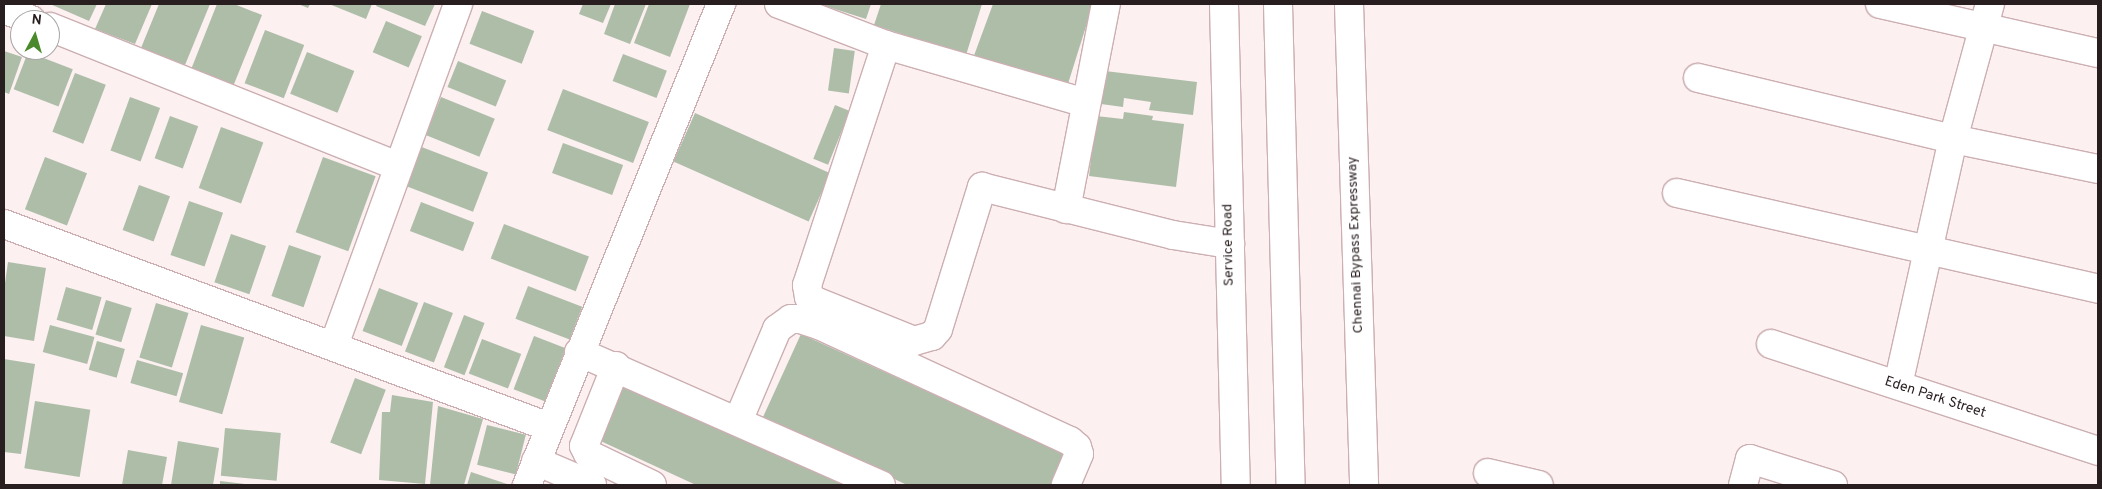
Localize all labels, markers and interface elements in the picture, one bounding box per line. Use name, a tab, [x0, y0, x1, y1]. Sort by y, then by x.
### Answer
north arrow	[10, 10, 60, 60]
text: N	[31, 12, 42, 30]
street label: Chennai Bypass Expressway	[1345, 156, 1367, 334]
street label: Service Road	[1220, 204, 1238, 286]
street label: Eden Park Street	[1882, 374, 1988, 422]

